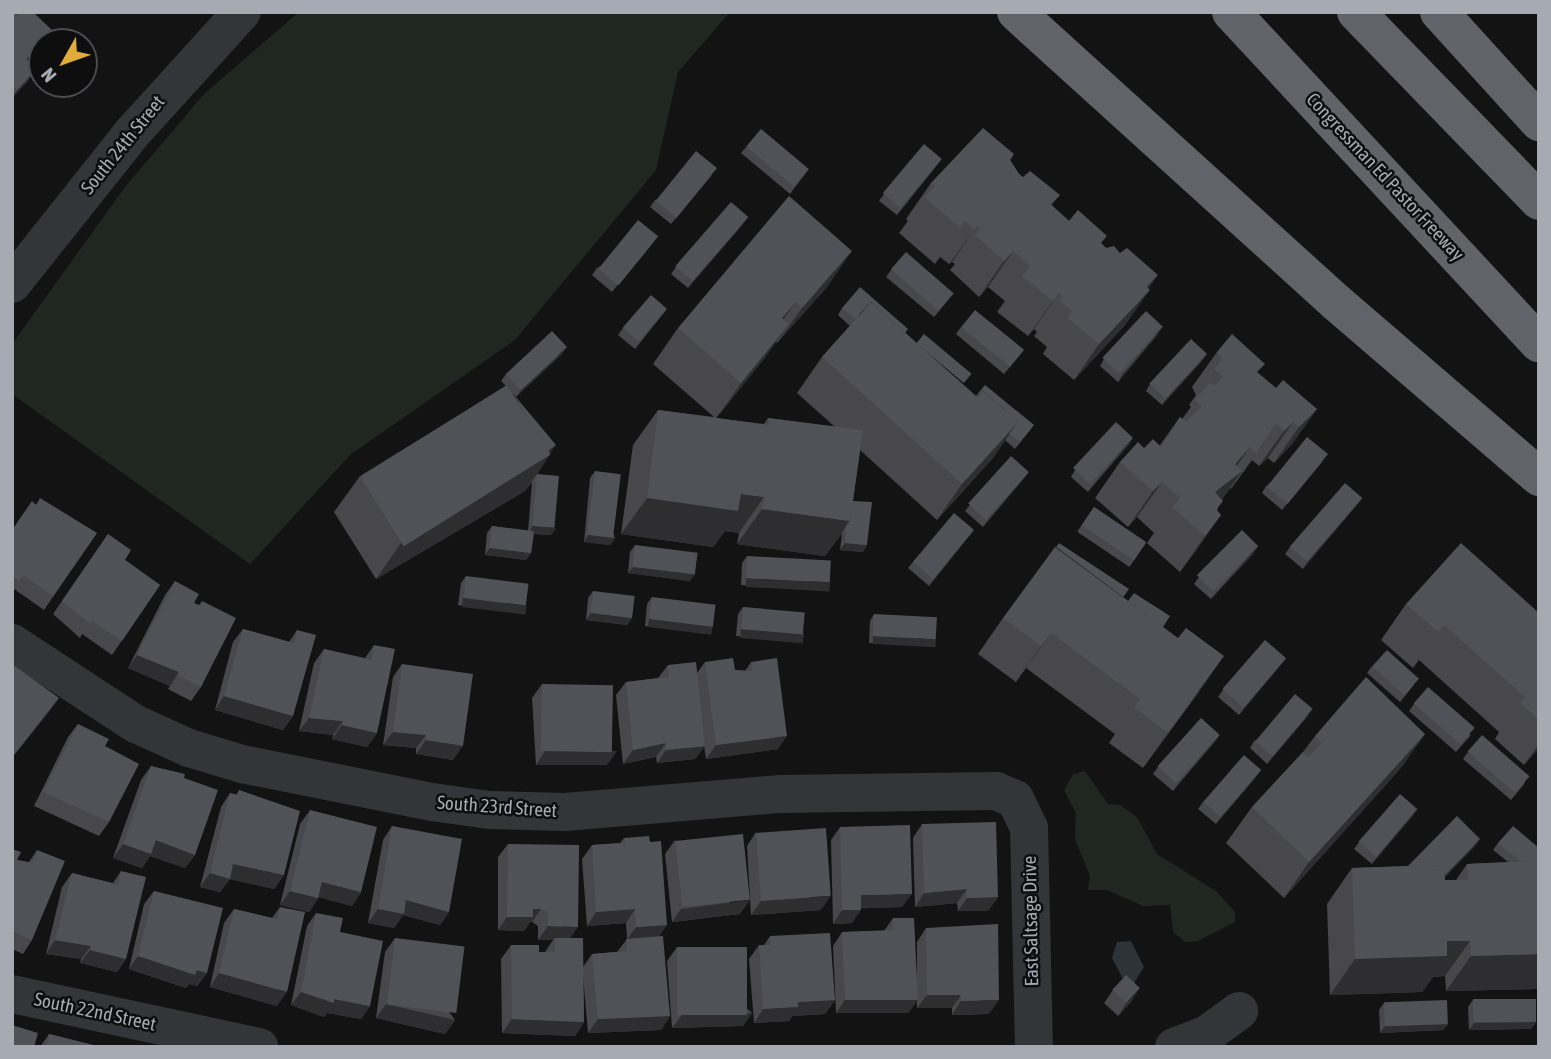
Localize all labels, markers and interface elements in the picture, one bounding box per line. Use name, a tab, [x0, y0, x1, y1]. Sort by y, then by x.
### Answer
north arrow	[28, 28, 98, 98]
text: N	[36, 64, 60, 87]
street label: Congressman Ed Pastor Freeway	[1301, 88, 1469, 266]
street label: South 24th Street	[76, 91, 170, 199]
street label: South 23rd Street	[436, 791, 558, 823]
street label: East Saltsage Drive	[1018, 856, 1044, 986]
street label: South 22nd Street	[32, 988, 158, 1036]

